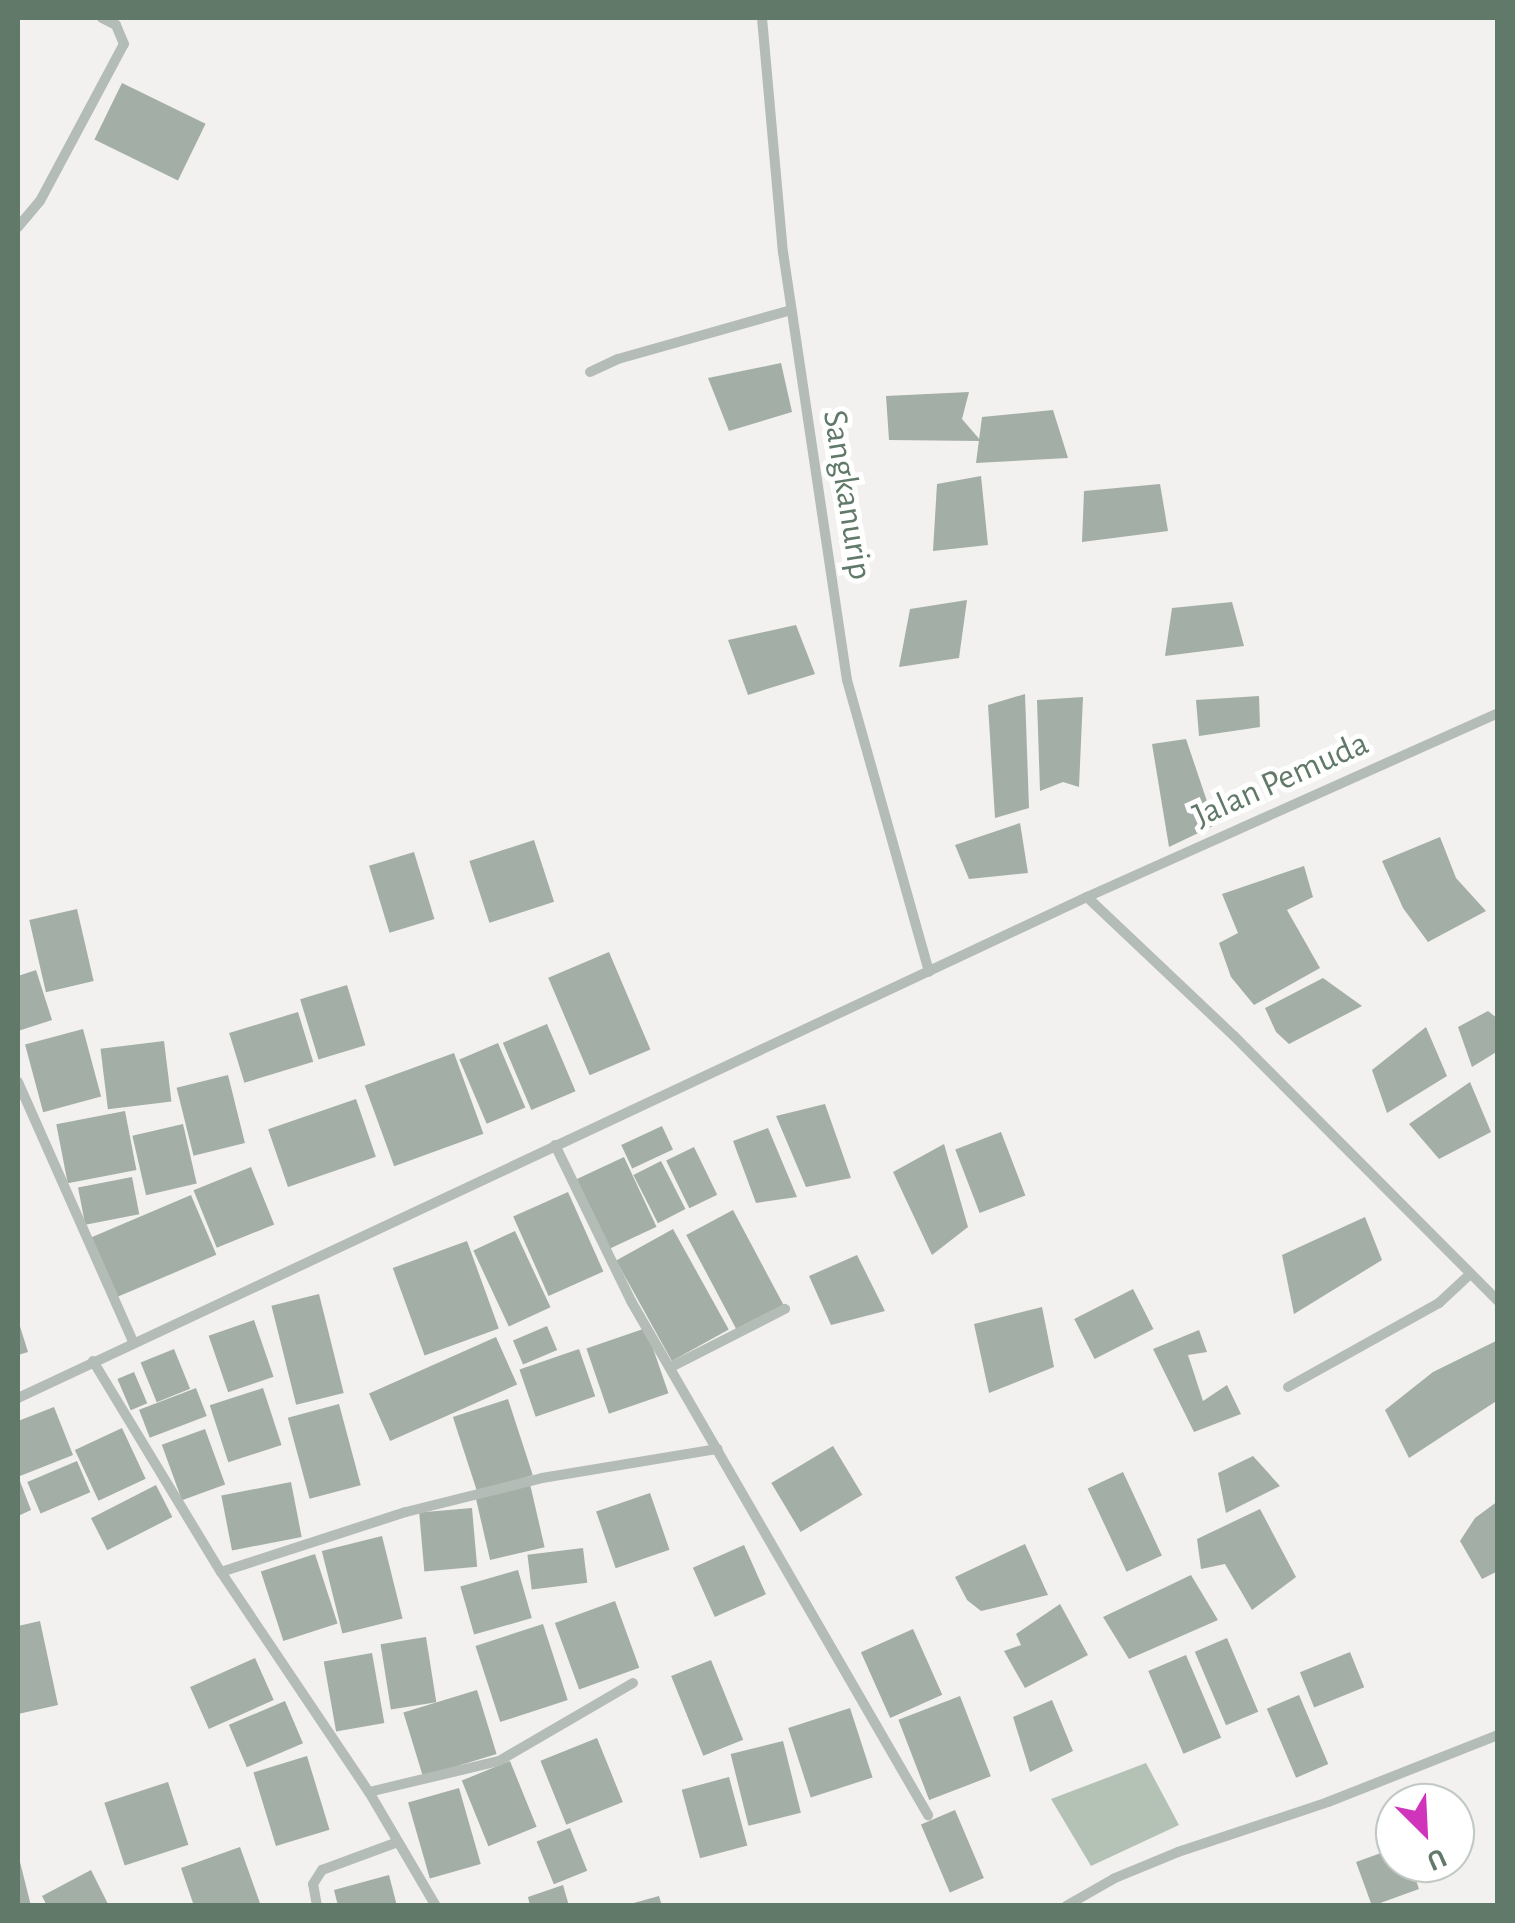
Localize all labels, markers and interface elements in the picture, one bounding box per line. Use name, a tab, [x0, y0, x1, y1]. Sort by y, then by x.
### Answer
street label: Sangkanurip	[813, 407, 881, 583]
street label: Jalan Pemuda	[1187, 723, 1375, 837]
north arrow	[1375, 1783, 1475, 1883]
text: U	[1423, 1842, 1450, 1875]

